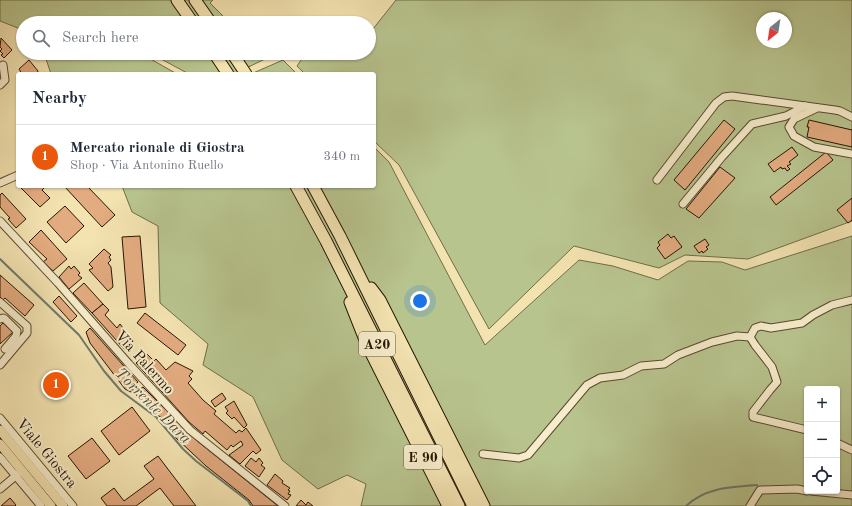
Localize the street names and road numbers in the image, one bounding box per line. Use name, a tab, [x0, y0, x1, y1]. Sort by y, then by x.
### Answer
street label: Via Palermo	[112, 328, 176, 398]
road number: A20	[359, 332, 395, 356]
street label: Viale Giostra	[13, 417, 79, 492]
road number: E 90	[404, 445, 442, 469]

